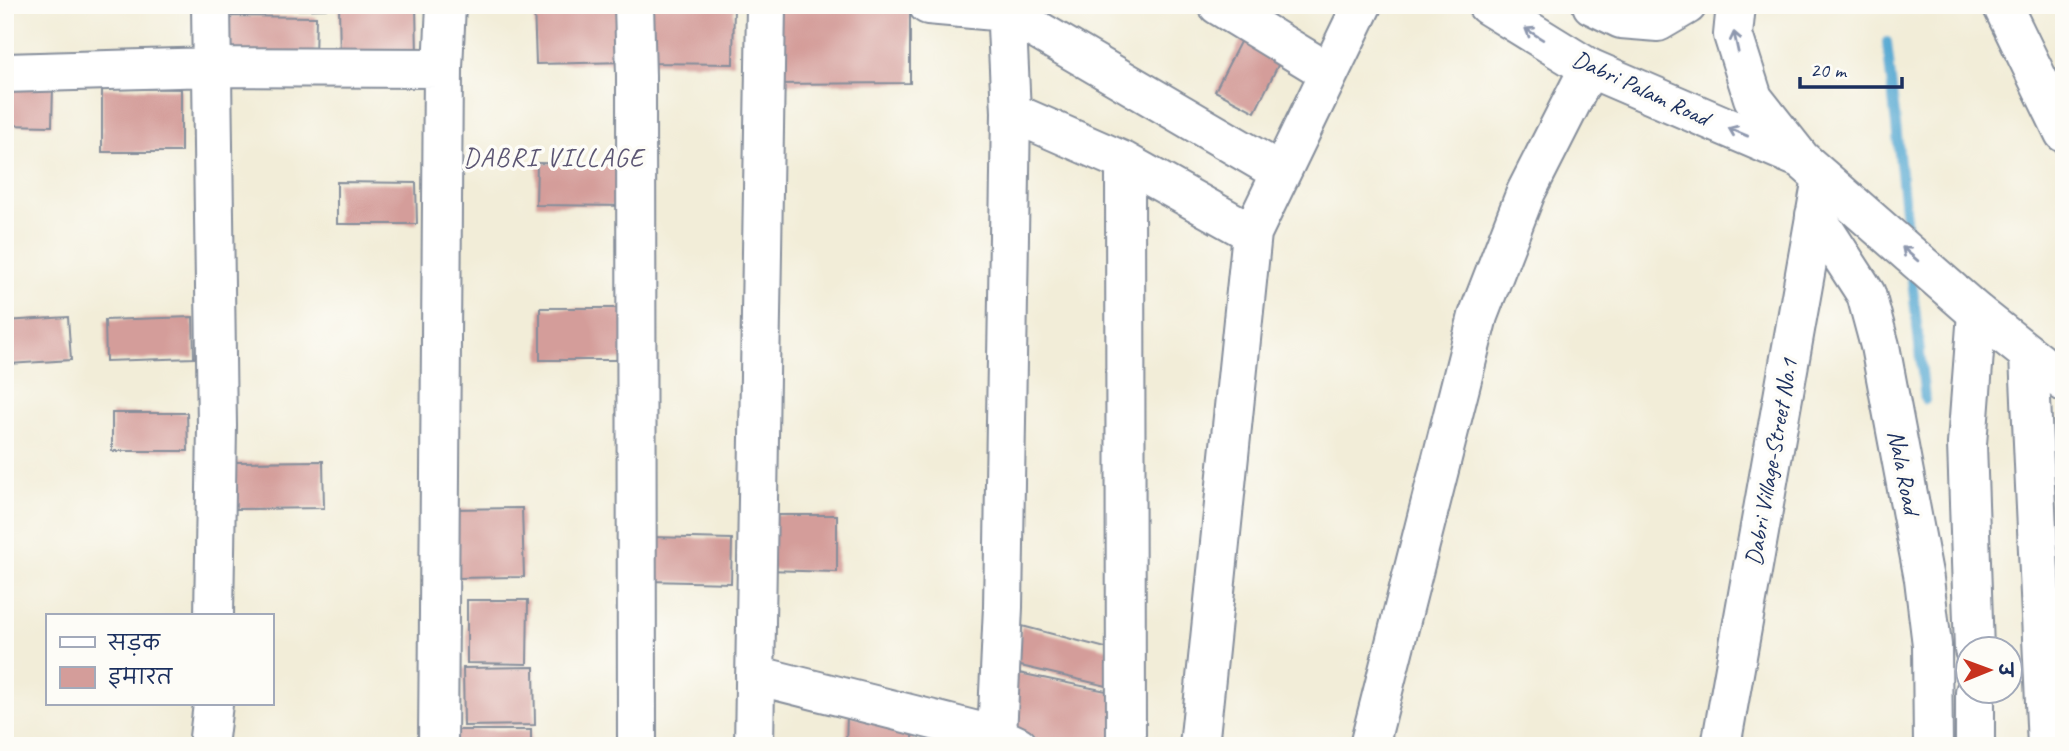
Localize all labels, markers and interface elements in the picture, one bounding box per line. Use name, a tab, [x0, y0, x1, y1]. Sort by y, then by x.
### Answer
one-way arrow	[1524, 26, 1544, 40]
one-way arrow	[1729, 31, 1742, 53]
street label: Dabri Palam Road	[1568, 43, 1717, 134]
scale bar	[1800, 46, 1901, 90]
text: 20 m	[1810, 57, 1848, 83]
one-way arrow	[1728, 125, 1749, 138]
district label: DABRI VILLAGE	[463, 141, 646, 174]
one-way arrow	[1901, 246, 1919, 262]
street label: Dabri Village-Street No.1	[1738, 355, 1804, 568]
street label: Nala Road	[1881, 428, 1927, 520]
legend	[46, 614, 273, 706]
text: सड़क	[107, 630, 161, 656]
north arrow	[1954, 636, 2024, 706]
text: उ	[1993, 661, 2017, 679]
text: इमारत	[108, 664, 174, 690]

